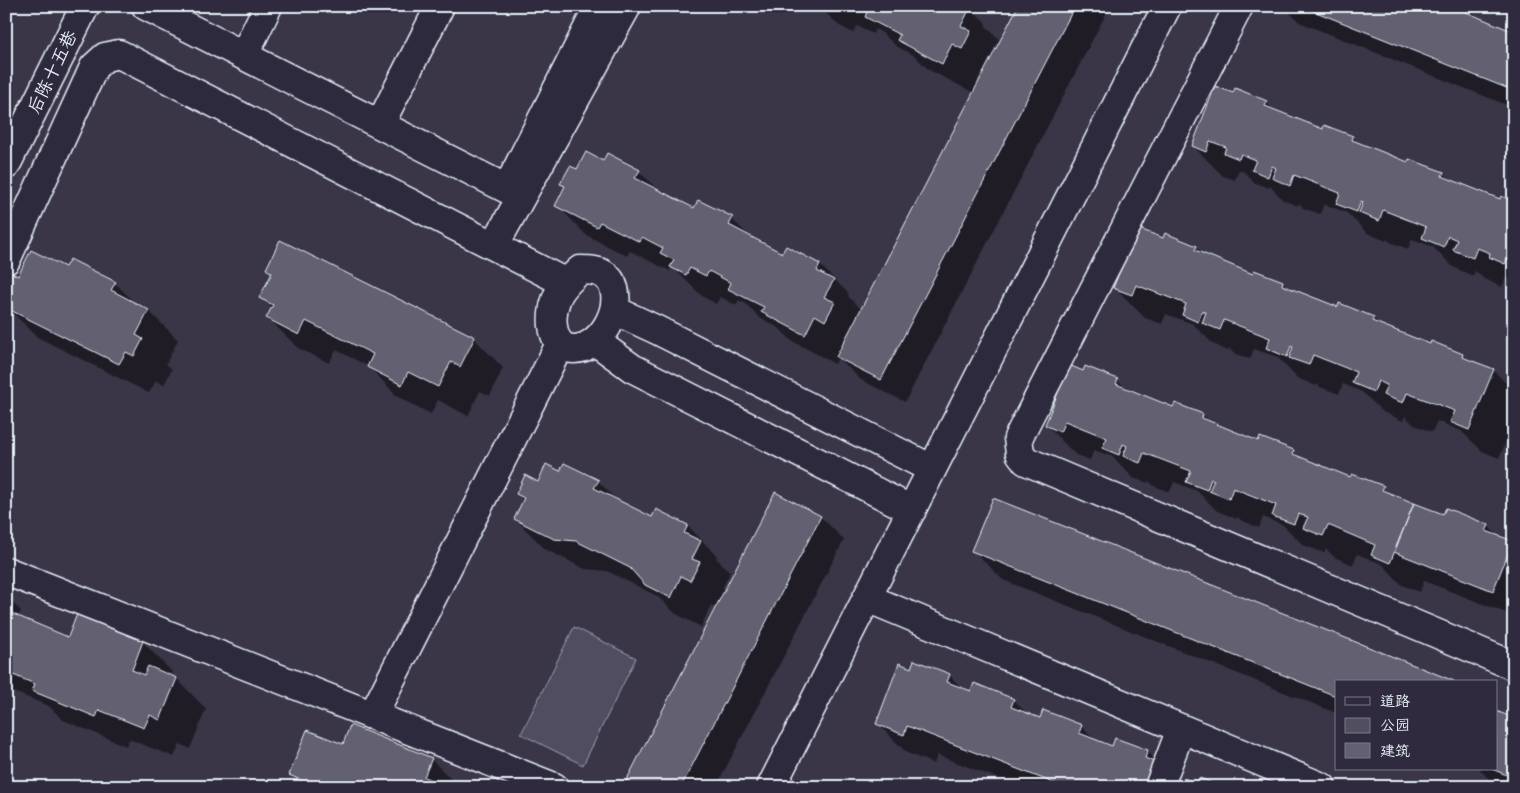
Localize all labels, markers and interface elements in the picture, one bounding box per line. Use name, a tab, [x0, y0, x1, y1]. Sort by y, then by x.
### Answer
street label: 后陈十五巷	[23, 27, 85, 119]
legend	[1335, 680, 1498, 770]
text: 道路	[1380, 692, 1410, 714]
text: 公园	[1380, 716, 1410, 738]
text: 建筑	[1380, 742, 1410, 764]

